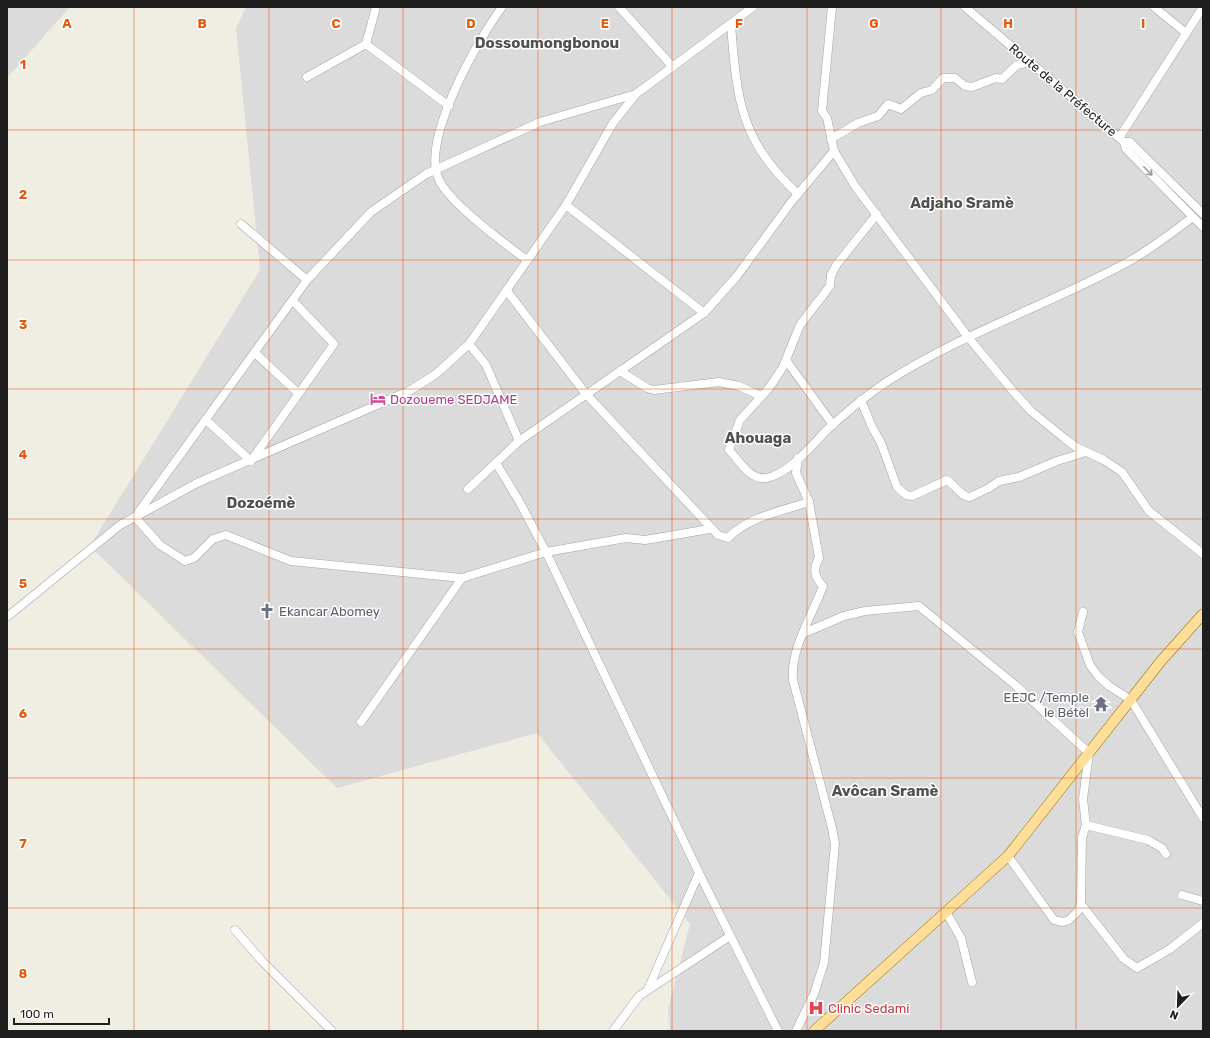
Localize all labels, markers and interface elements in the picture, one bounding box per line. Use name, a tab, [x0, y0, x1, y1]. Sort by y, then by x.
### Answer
text: A	[62, 16, 72, 31]
text: B	[197, 16, 207, 31]
text: C	[331, 16, 341, 31]
text: D	[466, 16, 476, 31]
text: E	[601, 16, 609, 31]
text: F	[735, 16, 743, 31]
text: G	[869, 16, 879, 31]
text: H	[1003, 16, 1013, 31]
text: I	[1141, 16, 1145, 31]
district label: Dossoumongbonou	[475, 34, 619, 52]
street label: Route de la Préfecture	[1006, 41, 1120, 139]
text: 1	[20, 57, 26, 72]
one-way arrow	[1144, 166, 1153, 176]
text: 2	[19, 187, 27, 202]
district label: Adjaho Sramè	[910, 194, 1014, 212]
text: 3	[19, 317, 28, 332]
hotel icon: Dozoueme SEDJAME	[369, 390, 387, 408]
place label: Dozoueme SEDJAME	[390, 392, 517, 407]
district label: Ahouaga	[725, 429, 791, 447]
text: 4	[19, 447, 28, 462]
district label: Dozoémè	[227, 494, 295, 512]
text: 5	[19, 576, 27, 591]
church icon: Ekancar Abomey	[258, 602, 276, 620]
place label: Ekancar Abomey	[279, 604, 380, 619]
place label: EEJC /Temple le Bétèl	[1004, 690, 1089, 720]
temple icon: EEJC /Temple le Bétèl	[1092, 695, 1110, 713]
text: 6	[19, 706, 28, 721]
district label: Avôcan Sramè	[832, 782, 938, 800]
text: 7	[19, 836, 27, 851]
text: 8	[19, 966, 28, 981]
north arrow	[1158, 986, 1198, 1026]
hospital icon: Clinic Sedami	[807, 999, 825, 1017]
scale bar	[14, 1000, 109, 1026]
place label: Clinic Sedami	[828, 1001, 909, 1016]
text: 100 m	[20, 1007, 54, 1021]
text: N	[1168, 1007, 1180, 1022]

